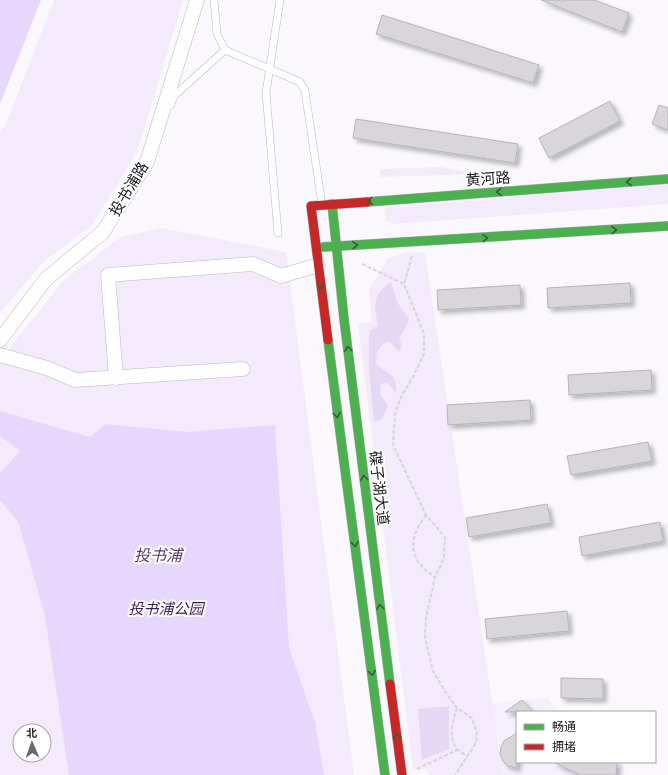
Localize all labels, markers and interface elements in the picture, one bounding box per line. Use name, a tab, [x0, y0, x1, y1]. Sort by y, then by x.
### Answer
street label: 投书浦路	[106, 159, 152, 219]
street label: 黄河路	[465, 168, 511, 190]
one-way arrow	[626, 178, 632, 187]
one-way arrow	[496, 187, 502, 196]
one-way arrow	[367, 197, 373, 206]
one-way arrow	[611, 225, 617, 234]
one-way arrow	[482, 233, 488, 242]
one-way arrow	[352, 241, 358, 250]
one-way arrow	[316, 283, 325, 289]
one-way arrow	[344, 346, 353, 352]
one-way arrow	[333, 412, 342, 418]
street label: 碟子湖大道	[365, 450, 393, 526]
one-way arrow	[360, 475, 369, 481]
one-way arrow	[350, 541, 359, 547]
water label: 投书浦	[134, 546, 185, 565]
park label: 投书浦公园	[128, 600, 205, 618]
one-way arrow	[376, 604, 385, 610]
one-way arrow	[367, 670, 376, 676]
legend	[516, 711, 656, 763]
text: 畅通	[552, 720, 576, 734]
north arrow	[12, 723, 52, 763]
text: 北	[26, 727, 37, 740]
one-way arrow	[393, 733, 402, 739]
text: 拥堵	[552, 740, 576, 754]

